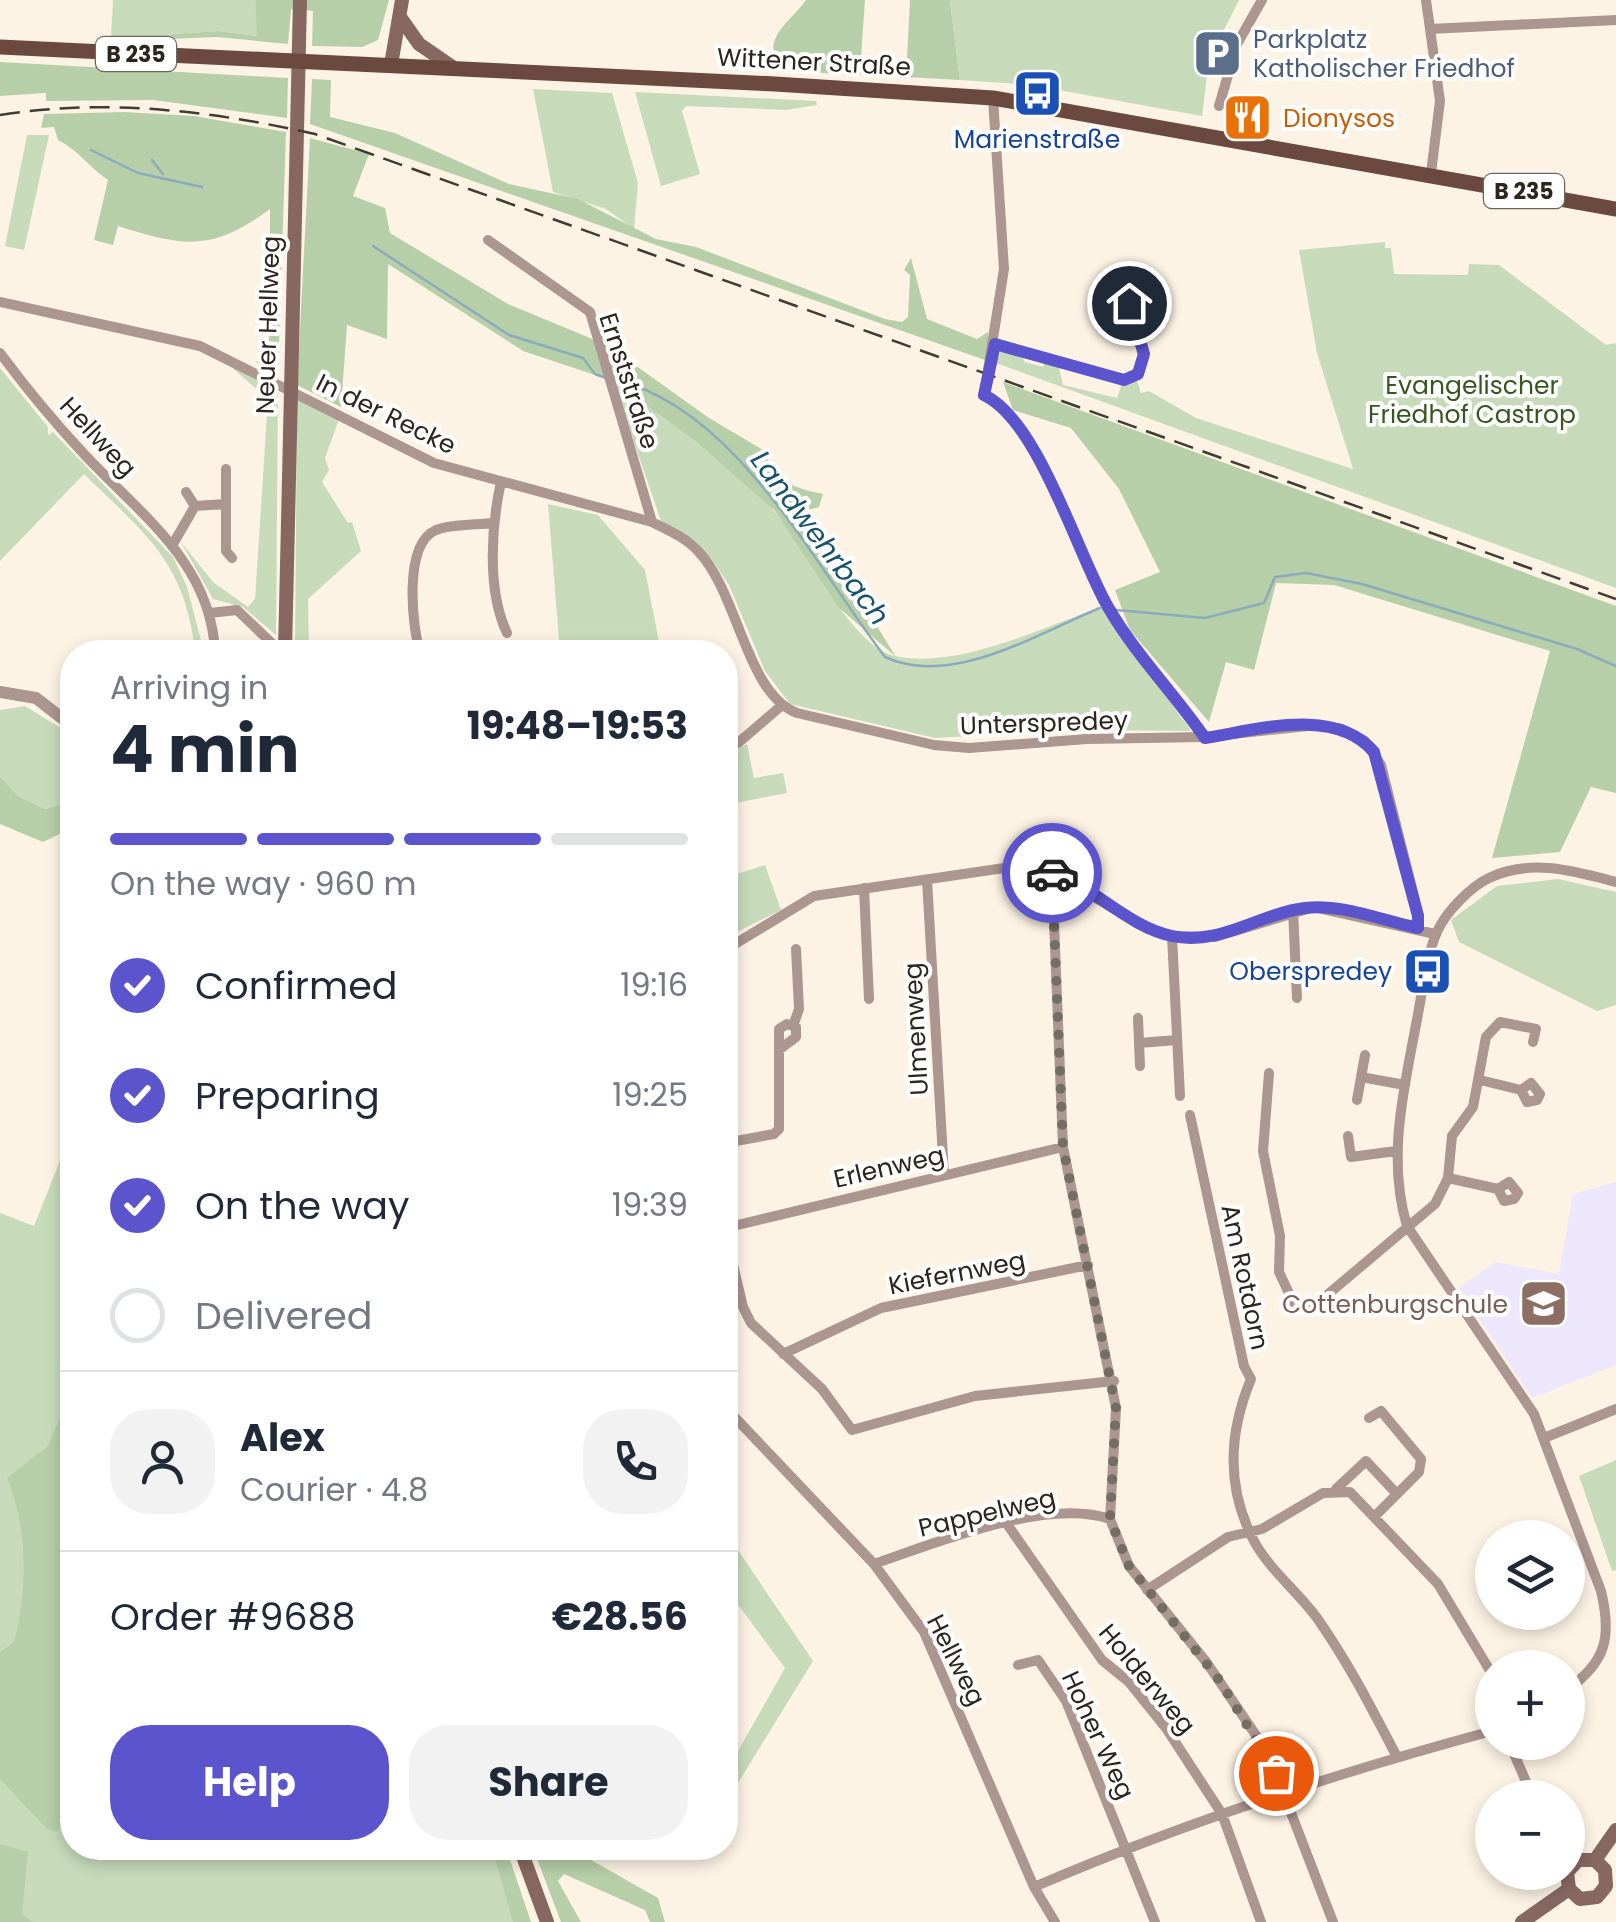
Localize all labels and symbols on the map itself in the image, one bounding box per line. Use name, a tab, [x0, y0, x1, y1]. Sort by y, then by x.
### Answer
place label: Parkplatz Katholischer Friedhof	[1253, 22, 1515, 86]
parking icon: Parkplatz Katholischer Friedhof	[1192, 27, 1244, 79]
road number: B 235	[96, 37, 176, 71]
street label: Wittener Straße	[716, 39, 912, 85]
bus stop icon: Marienstraße	[1011, 67, 1063, 119]
restaurant icon: Dionysos	[1222, 92, 1274, 144]
place label: Dionysos	[1283, 101, 1395, 136]
place label: Marienstraße	[954, 122, 1120, 157]
road number: B 235	[1484, 174, 1564, 208]
street label: Neuer Hellweg	[247, 235, 289, 415]
pin	[1087, 261, 1172, 346]
street label: Ernststraße	[591, 308, 667, 454]
street label: In der Recke	[310, 365, 462, 463]
park label: Evangelischer Friedhof Castrop	[1368, 368, 1576, 432]
street label: Hellweg	[52, 389, 144, 485]
water label: Landwehrbach	[741, 443, 899, 633]
street label: Unterspredey	[959, 703, 1129, 743]
courier	[1002, 823, 1102, 923]
bus stop icon: Oberspredey	[1401, 945, 1453, 997]
place label: Oberspredey	[1229, 954, 1392, 989]
street label: Ulmenweg	[895, 962, 937, 1096]
street label: Erlenweg	[830, 1137, 948, 1197]
street label: Am Rotdorn	[1213, 1201, 1277, 1353]
street label: Kiefernweg	[886, 1243, 1028, 1303]
school or university icon: Cottenburgschule	[1517, 1278, 1569, 1330]
place label: Cottenburgschule	[1282, 1287, 1508, 1322]
street label: Pappelweg	[915, 1480, 1059, 1546]
street label: Hellweg	[918, 1608, 994, 1712]
street label: Holderweg	[1091, 1616, 1203, 1742]
street label: Hoher Weg	[1053, 1665, 1143, 1805]
pin	[1234, 1731, 1319, 1816]

